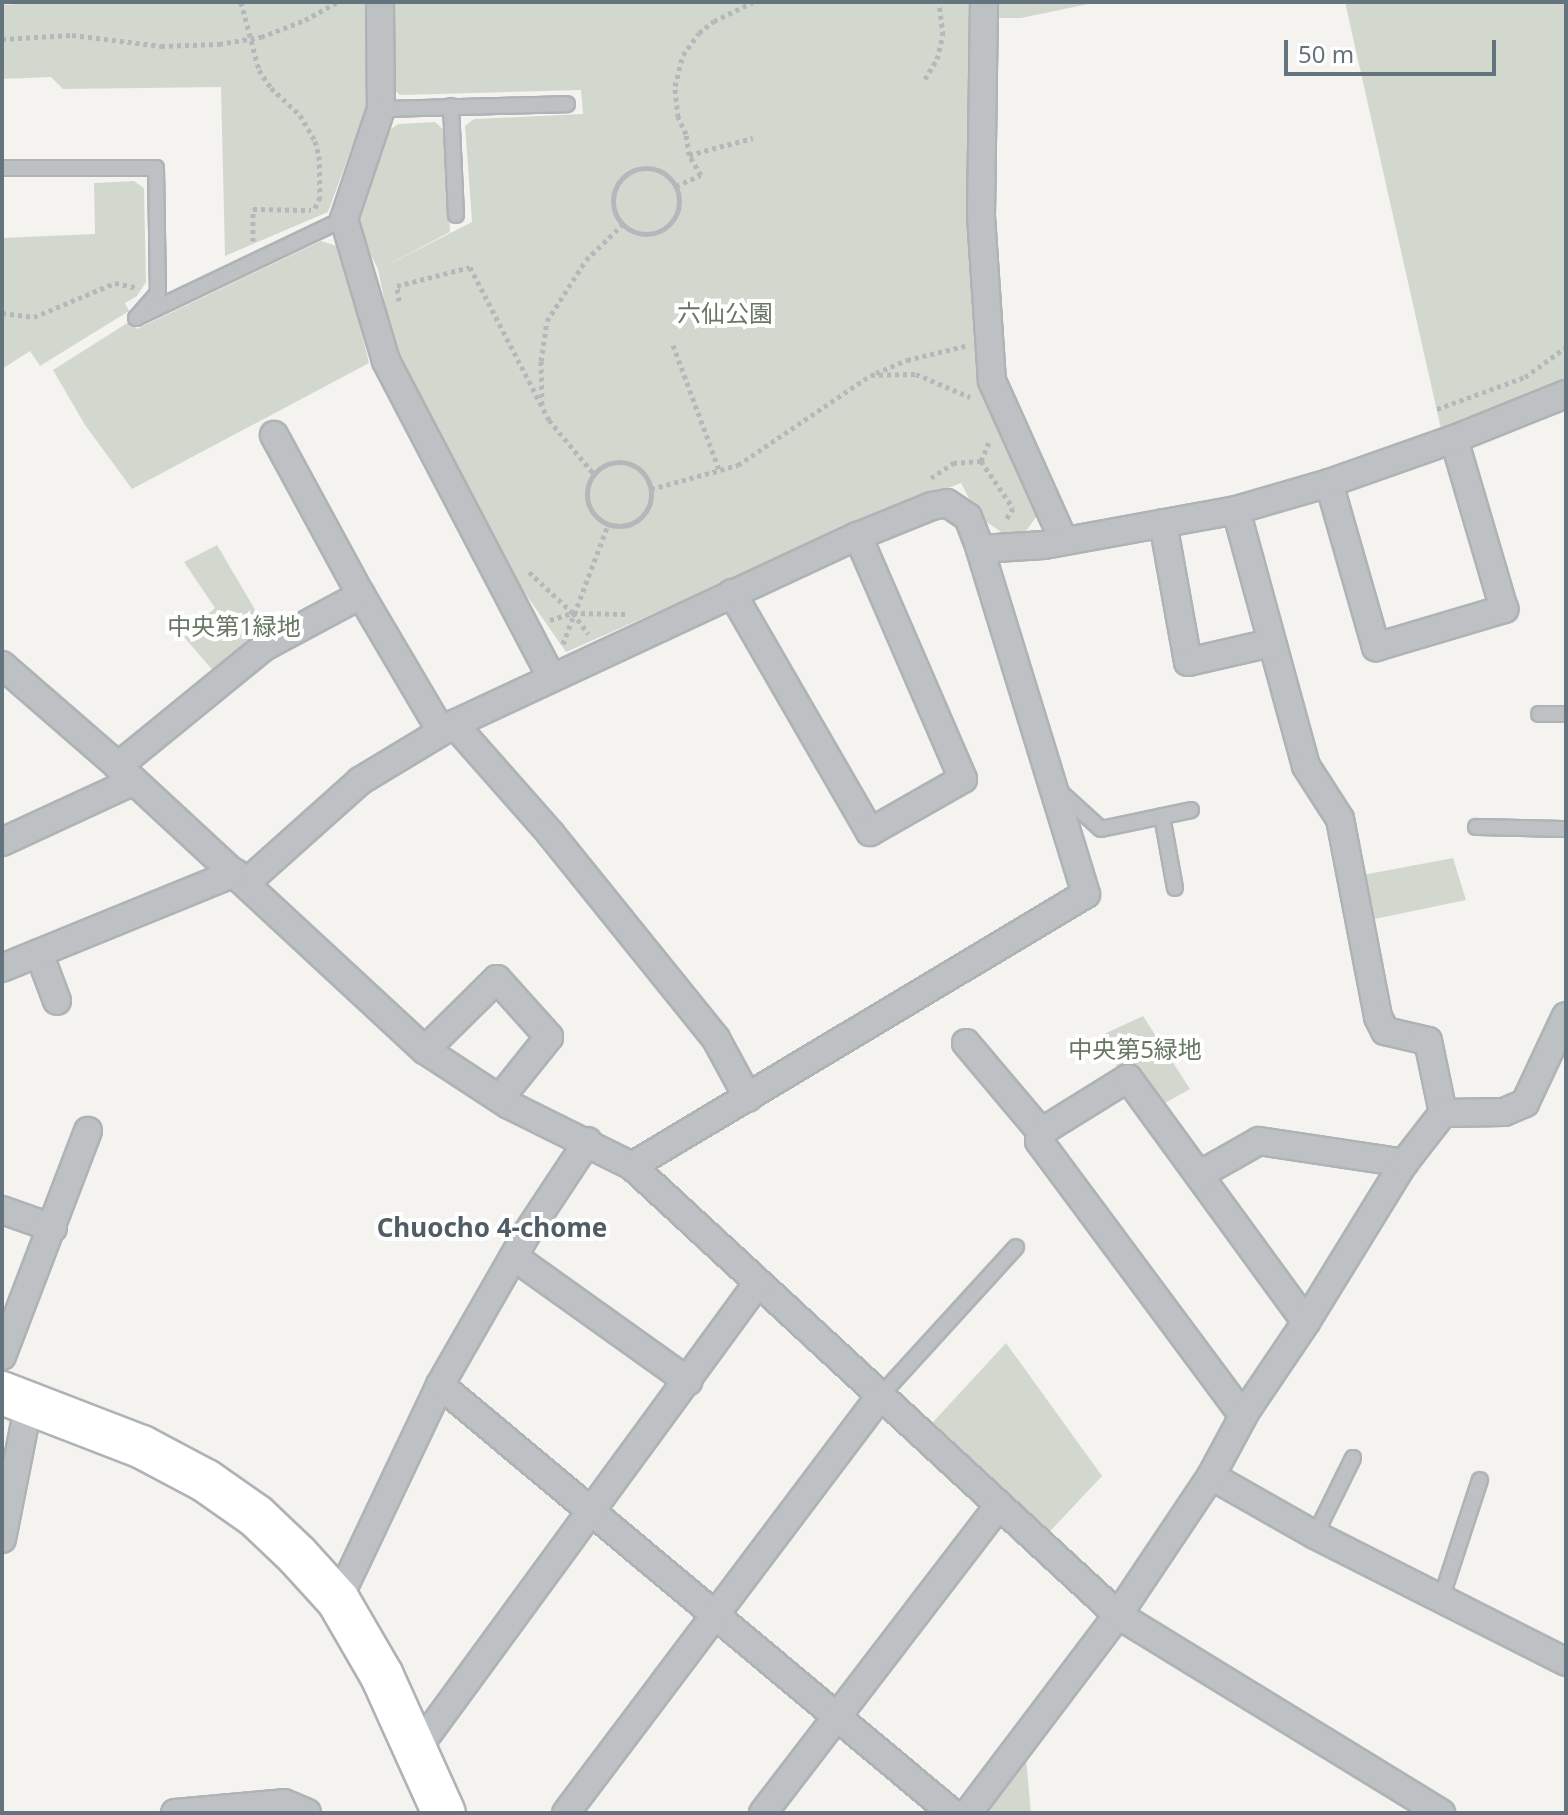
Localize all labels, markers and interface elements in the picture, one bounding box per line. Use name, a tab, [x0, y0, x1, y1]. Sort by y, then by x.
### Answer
scale bar	[1288, 24, 1500, 74]
text: 50 m	[1298, 37, 1354, 70]
park label: 六仙公園	[677, 299, 773, 327]
park label: 中央第1緑地	[167, 612, 301, 640]
park label: 中央第5緑地	[1068, 1035, 1202, 1063]
district label: Chuocho 4-chome	[377, 1212, 607, 1244]

